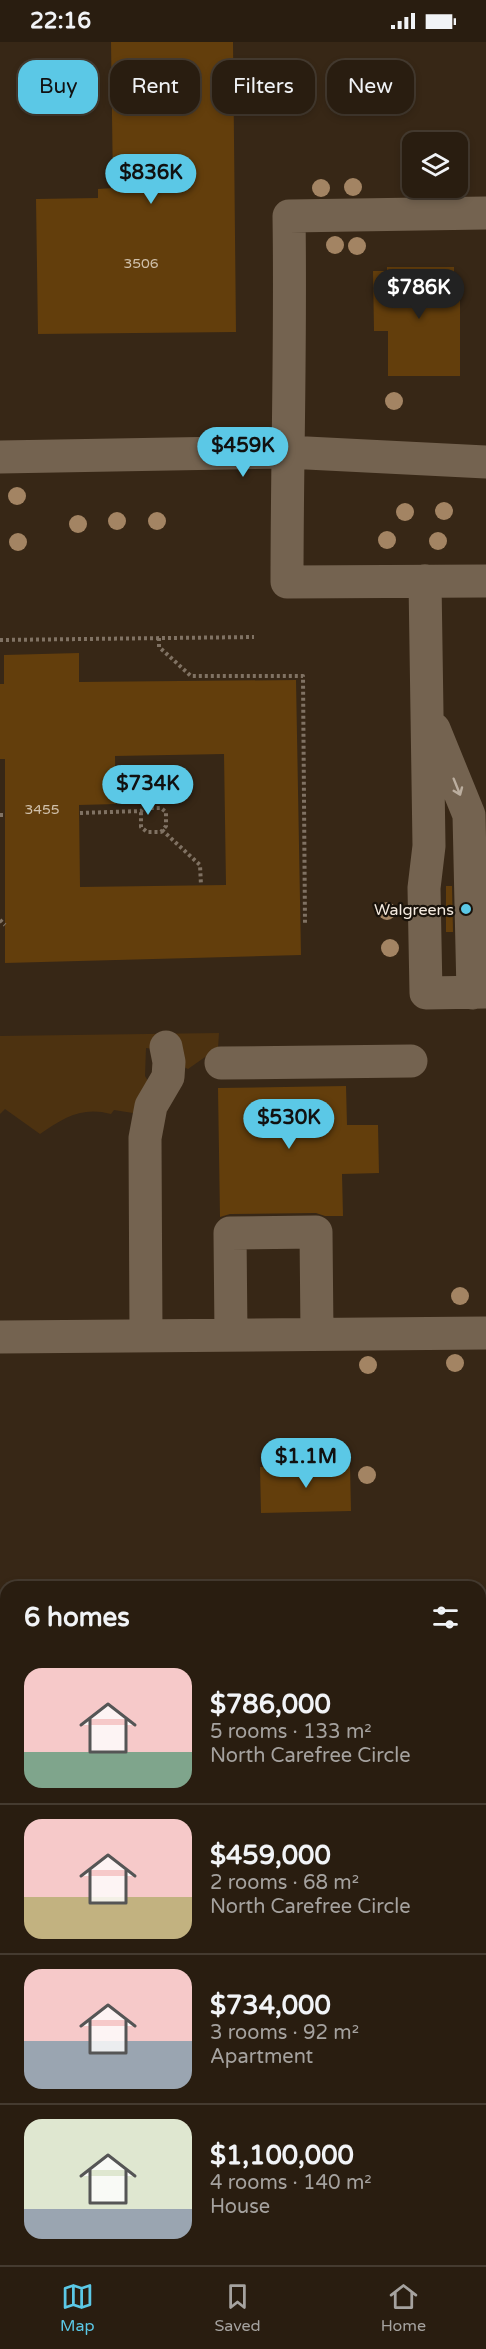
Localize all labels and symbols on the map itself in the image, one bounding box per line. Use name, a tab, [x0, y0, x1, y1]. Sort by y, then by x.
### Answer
pin: $836K	[109, 154, 193, 205]
house number: 3506	[123, 255, 159, 272]
pin: $786K	[377, 269, 461, 320]
pin: $459K	[201, 427, 285, 478]
pin: $734K	[106, 765, 190, 816]
one-way arrow	[453, 778, 464, 796]
house number: 3455	[24, 801, 60, 818]
place label: Walgreens	[374, 900, 454, 920]
marker: Walgreens	[459, 902, 473, 916]
pin: $530K	[247, 1099, 331, 1150]
pin: $1.1M	[264, 1438, 348, 1489]

